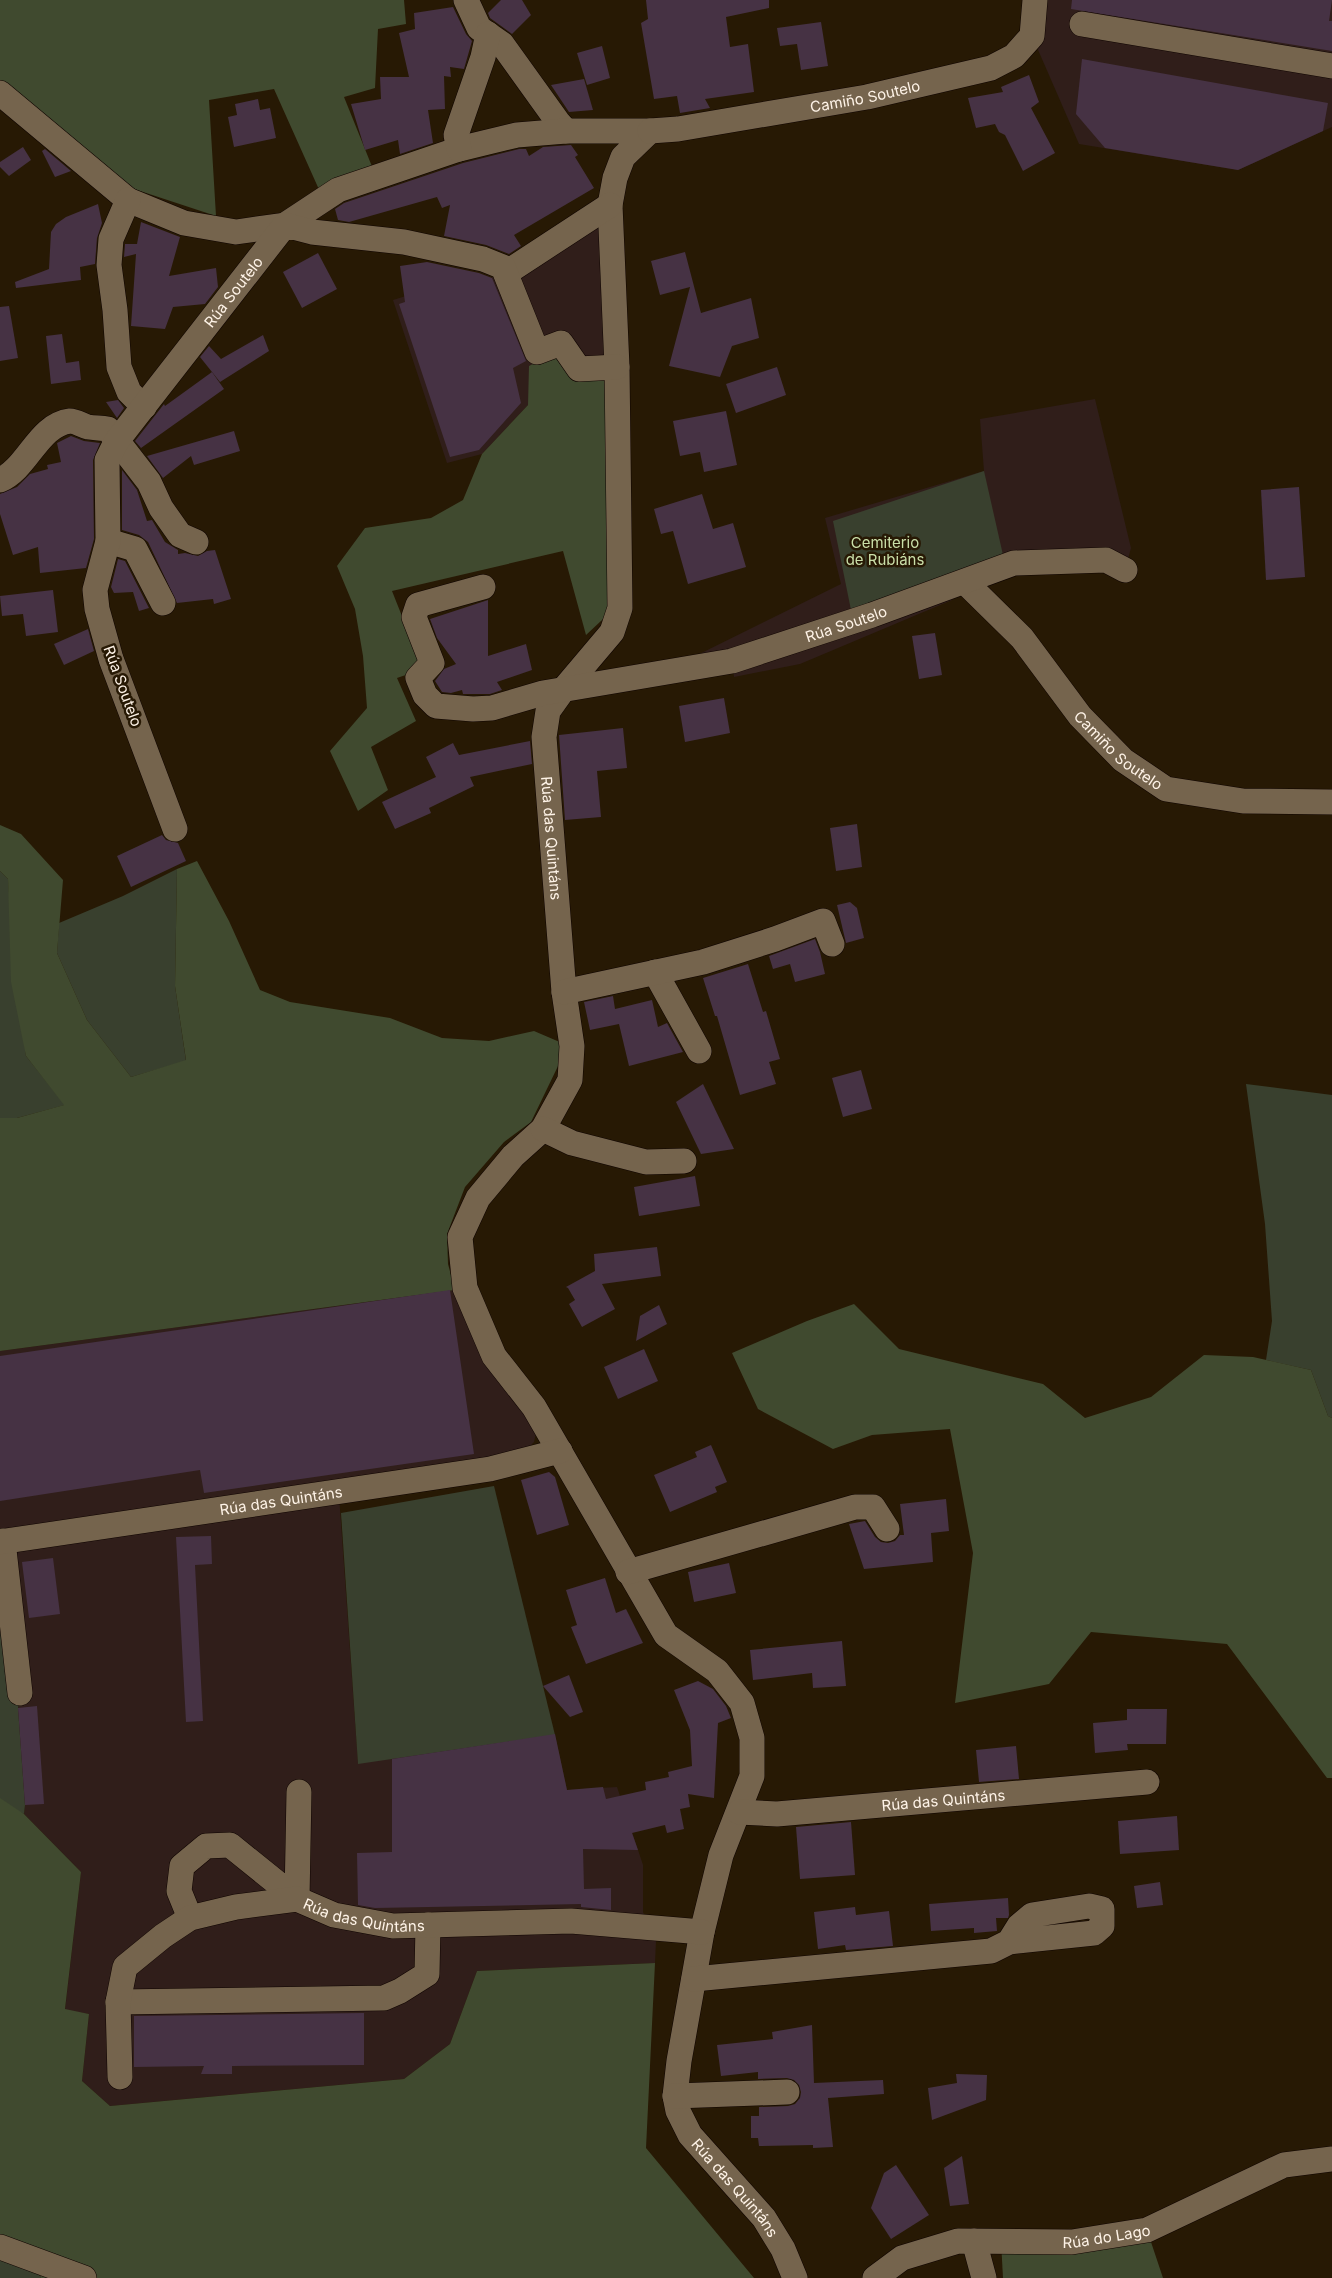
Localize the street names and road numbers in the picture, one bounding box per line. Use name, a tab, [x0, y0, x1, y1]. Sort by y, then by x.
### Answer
street label: Camiño Soutelo	[808, 75, 922, 116]
street label: Rúa Soutelo	[199, 252, 267, 331]
street label: Rúa Soutelo	[803, 601, 889, 646]
street label: Rúa Soutelo	[100, 643, 146, 729]
street label: Camiño Soutelo	[1070, 706, 1167, 794]
street label: Rúa das Quintáns	[538, 775, 566, 901]
street label: Rúa das Quintáns	[218, 1482, 344, 1519]
street label: Rúa das Quintáns	[881, 1785, 1006, 1814]
street label: Rúa das Quintáns	[301, 1893, 425, 1936]
street label: Rúa das Quintáns	[688, 2134, 783, 2240]
street label: Rúa do Lago	[1062, 2220, 1152, 2252]

